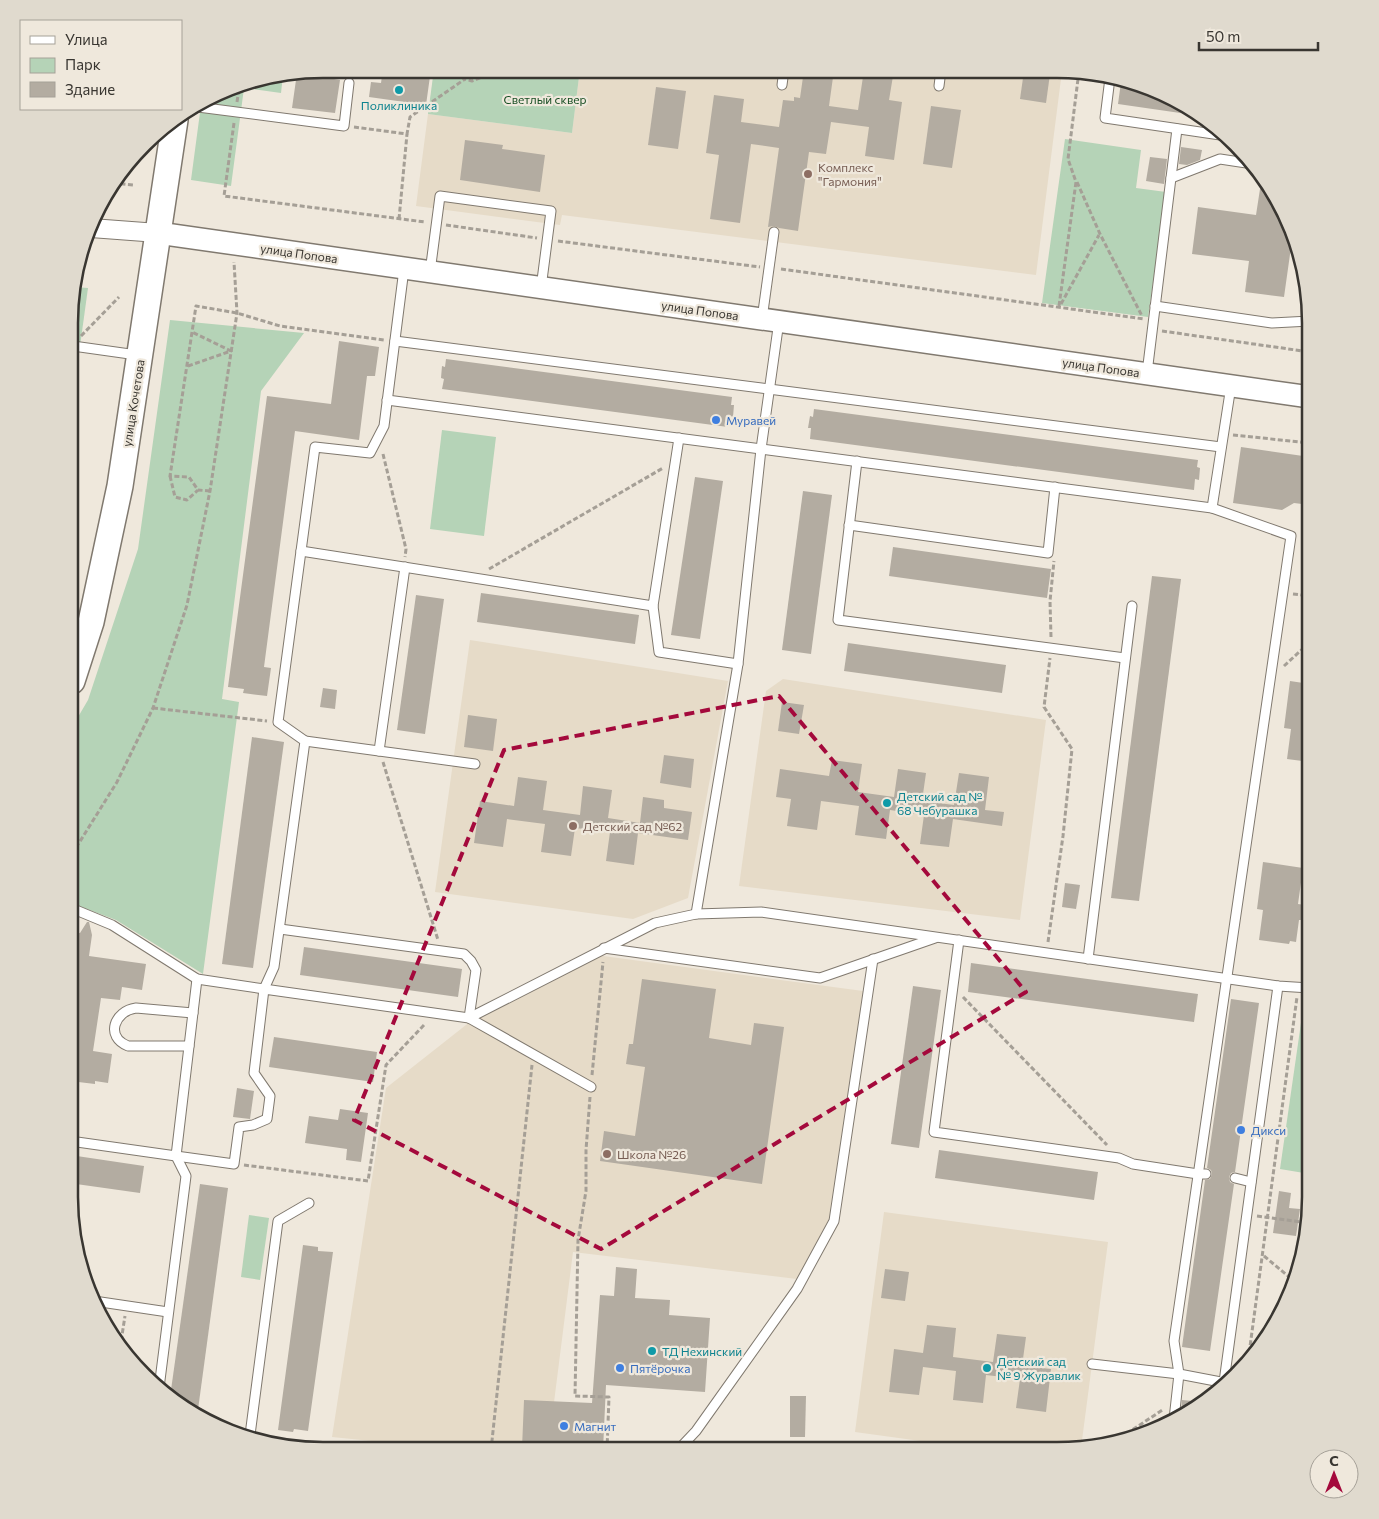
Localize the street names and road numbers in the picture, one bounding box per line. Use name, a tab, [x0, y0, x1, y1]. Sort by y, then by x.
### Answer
street label: улица Попова	[259, 241, 339, 265]
street label: улица Попова	[660, 298, 740, 322]
street label: улица Попова	[1061, 355, 1141, 379]
street label: улица Кочетова	[119, 358, 147, 448]

